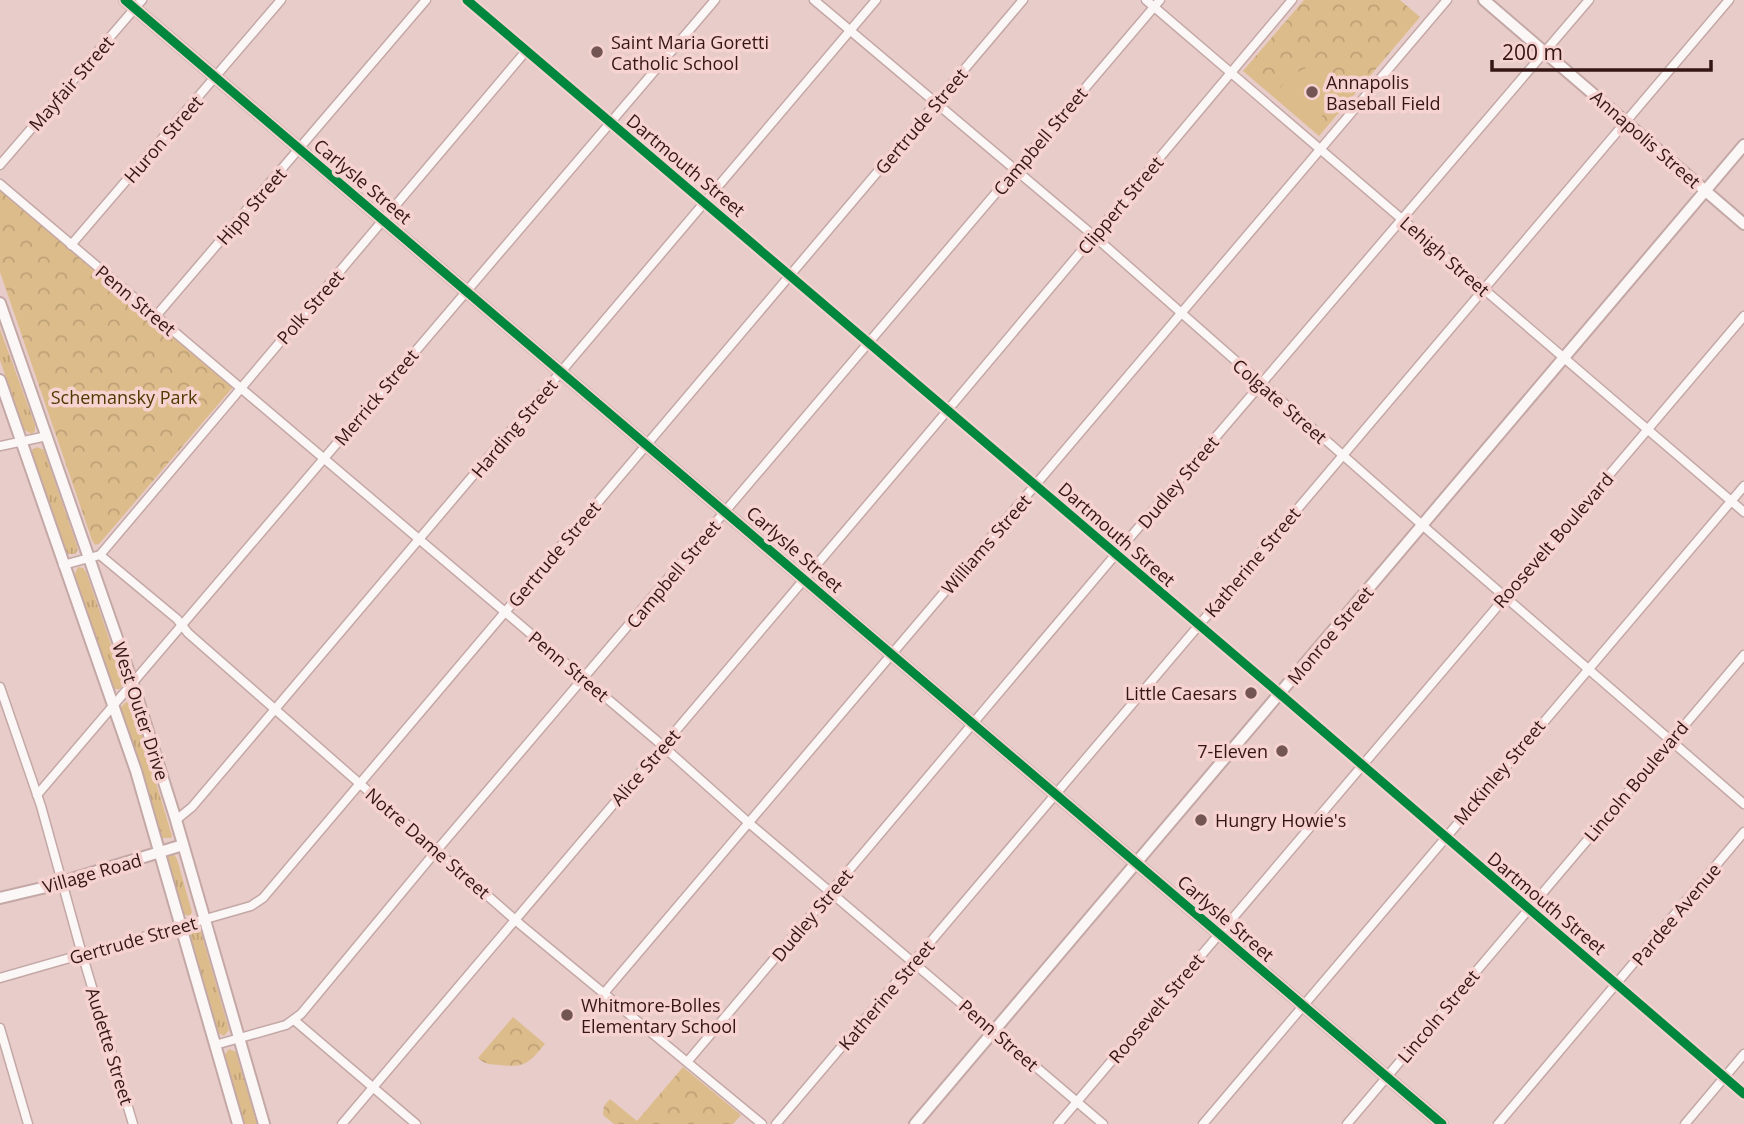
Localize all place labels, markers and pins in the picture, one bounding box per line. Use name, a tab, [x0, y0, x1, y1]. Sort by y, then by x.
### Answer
place label: Saint Maria Goretti Catholic School	[611, 30, 769, 75]
marker: Saint Maria Goretti Catholic School	[589, 44, 605, 60]
place label: Annapolis Baseball Field	[1326, 70, 1441, 115]
marker: Annapolis Baseball Field	[1304, 84, 1320, 100]
place label: Little Caesars	[1125, 681, 1237, 705]
marker: Little Caesars	[1243, 685, 1259, 701]
place label: 7-Eleven	[1197, 739, 1268, 763]
marker: 7-Eleven	[1274, 743, 1290, 759]
place label: Hungry Howie's	[1215, 808, 1346, 832]
marker: Hungry Howie's	[1193, 812, 1209, 828]
place label: Whitmore-Bolles Elementary School	[581, 993, 737, 1038]
marker: Whitmore-Bolles Elementary School	[559, 1007, 575, 1023]

